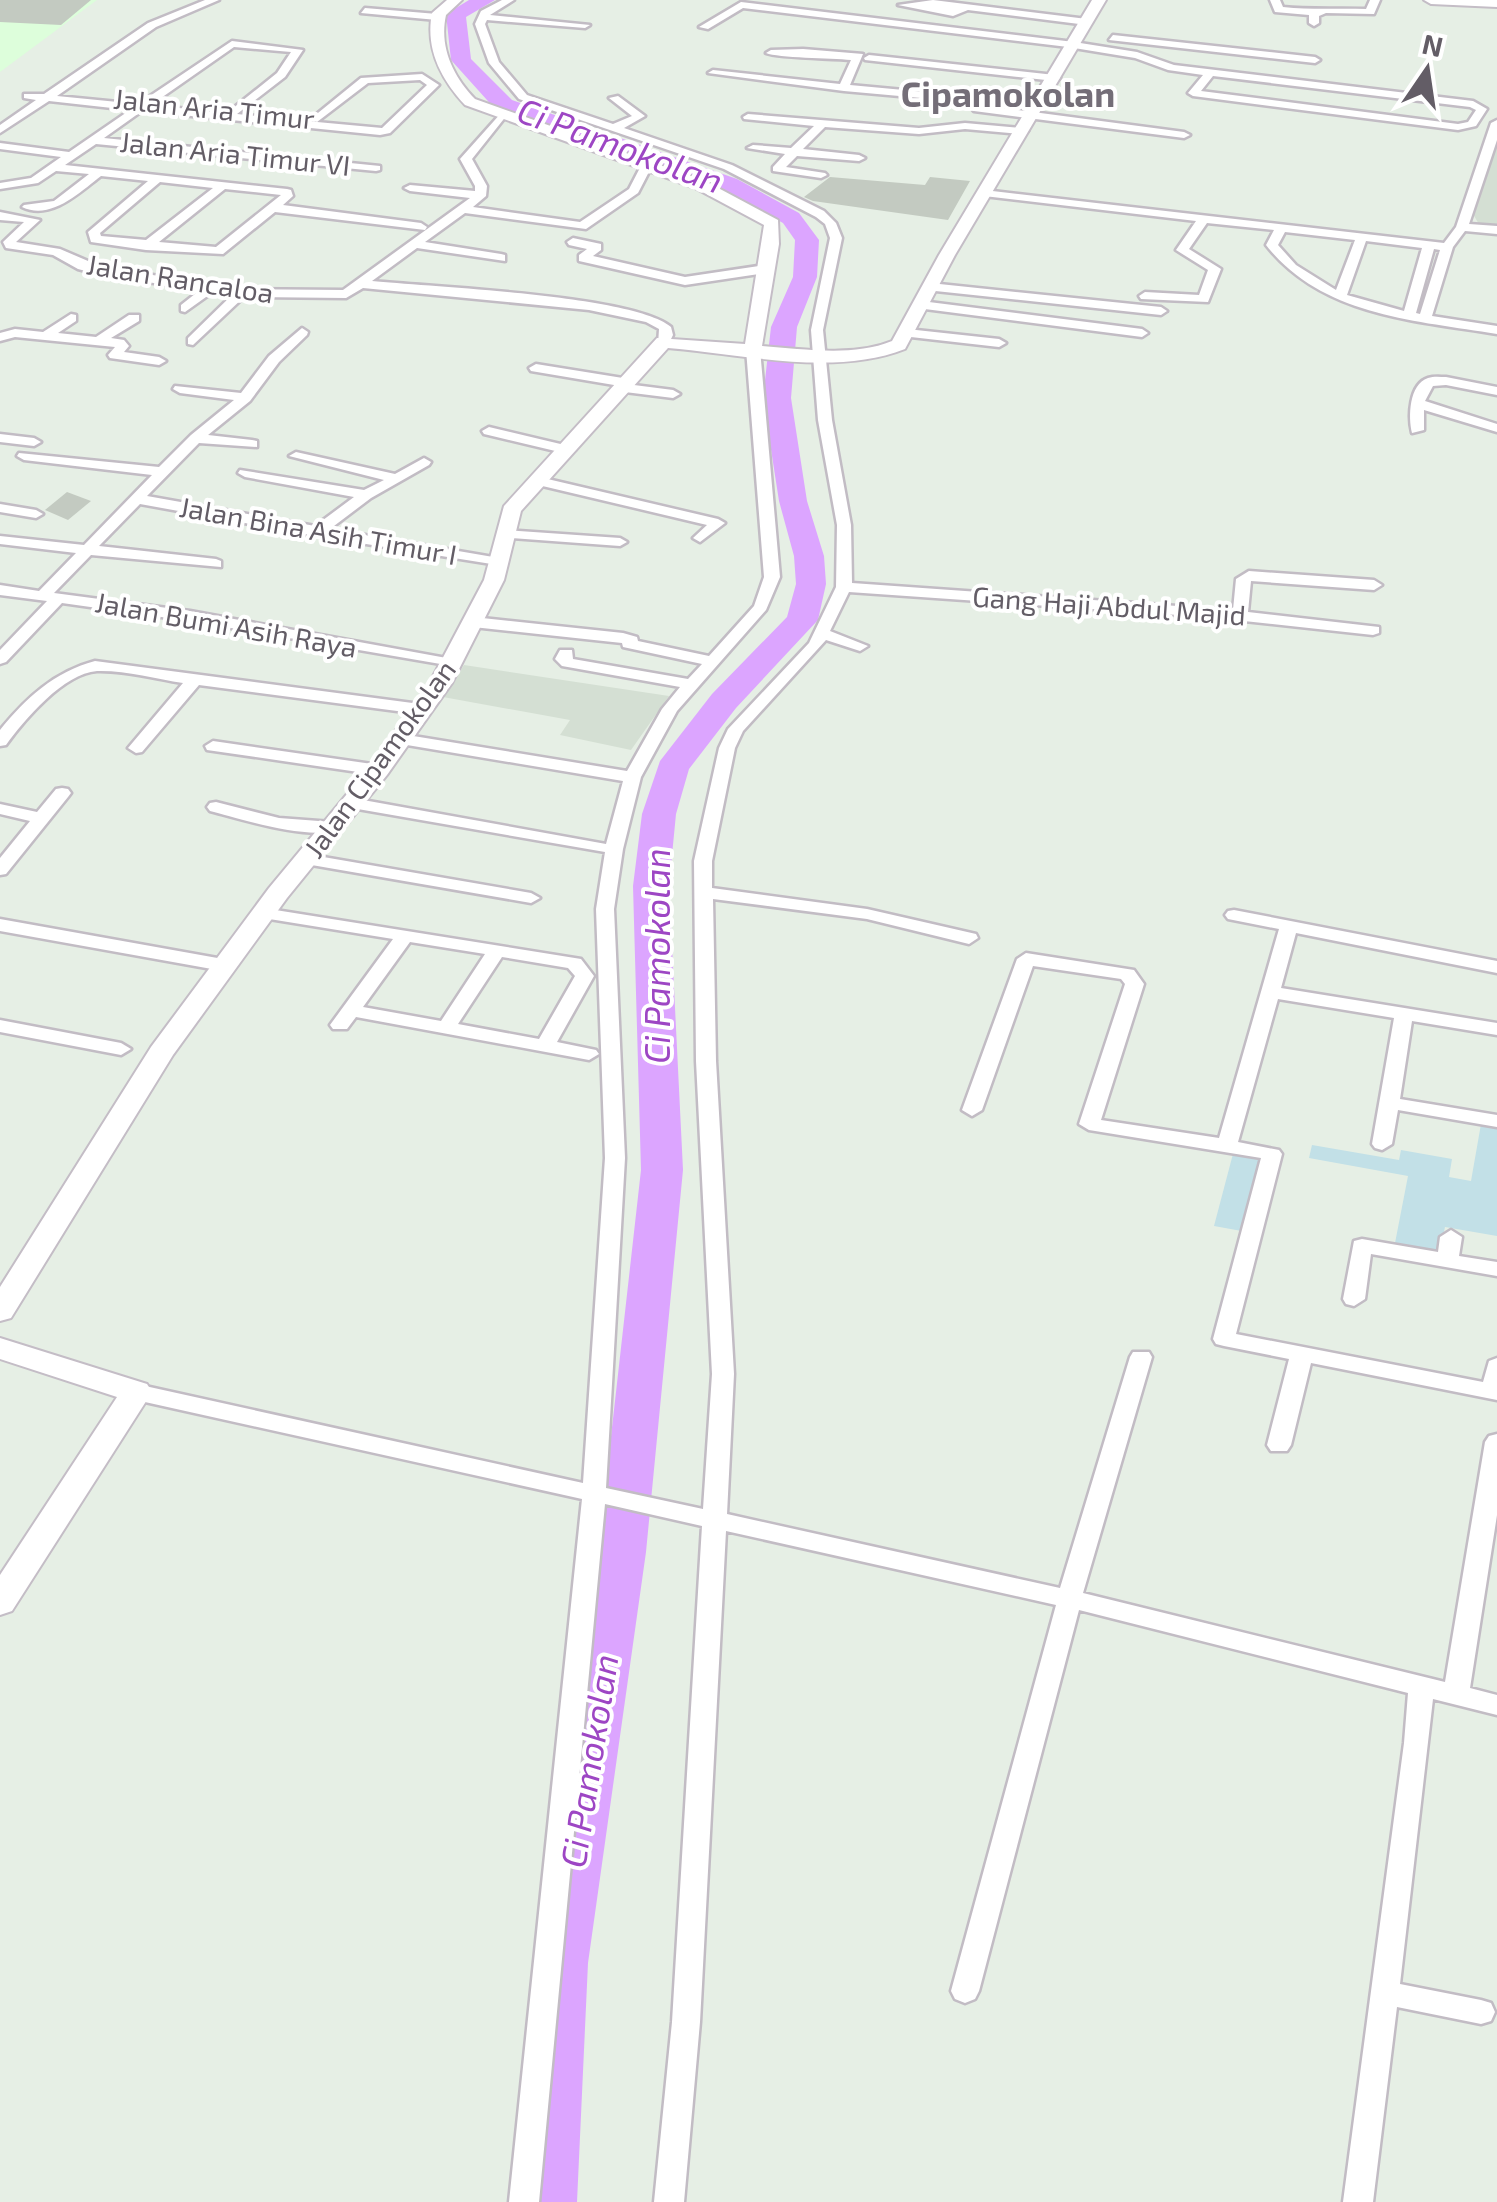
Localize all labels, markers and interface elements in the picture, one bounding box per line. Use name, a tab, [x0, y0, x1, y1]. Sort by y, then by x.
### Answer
north arrow	[1377, 20, 1477, 120]
text: N	[1419, 26, 1447, 64]
district label: Cipamokolan	[901, 72, 1115, 114]
street label: Jalan Aria Timur	[112, 81, 316, 135]
water label: Ci Pamokolan	[512, 88, 729, 201]
street label: Jalan Aria Timur VI	[118, 124, 352, 182]
street label: Jalan Rancaloa	[84, 246, 276, 310]
street label: Jalan Bina Asih Timur I	[177, 489, 459, 571]
street label: Gang Haji Abdul Majid	[971, 578, 1247, 632]
street label: Jalan Bumi Asih Raya	[93, 584, 360, 664]
street label: Jalan Cipamokolan	[296, 653, 462, 864]
water label: Ci Pamokolan	[635, 848, 677, 1064]
water label: Ci Pamokolan	[550, 1651, 626, 1870]

